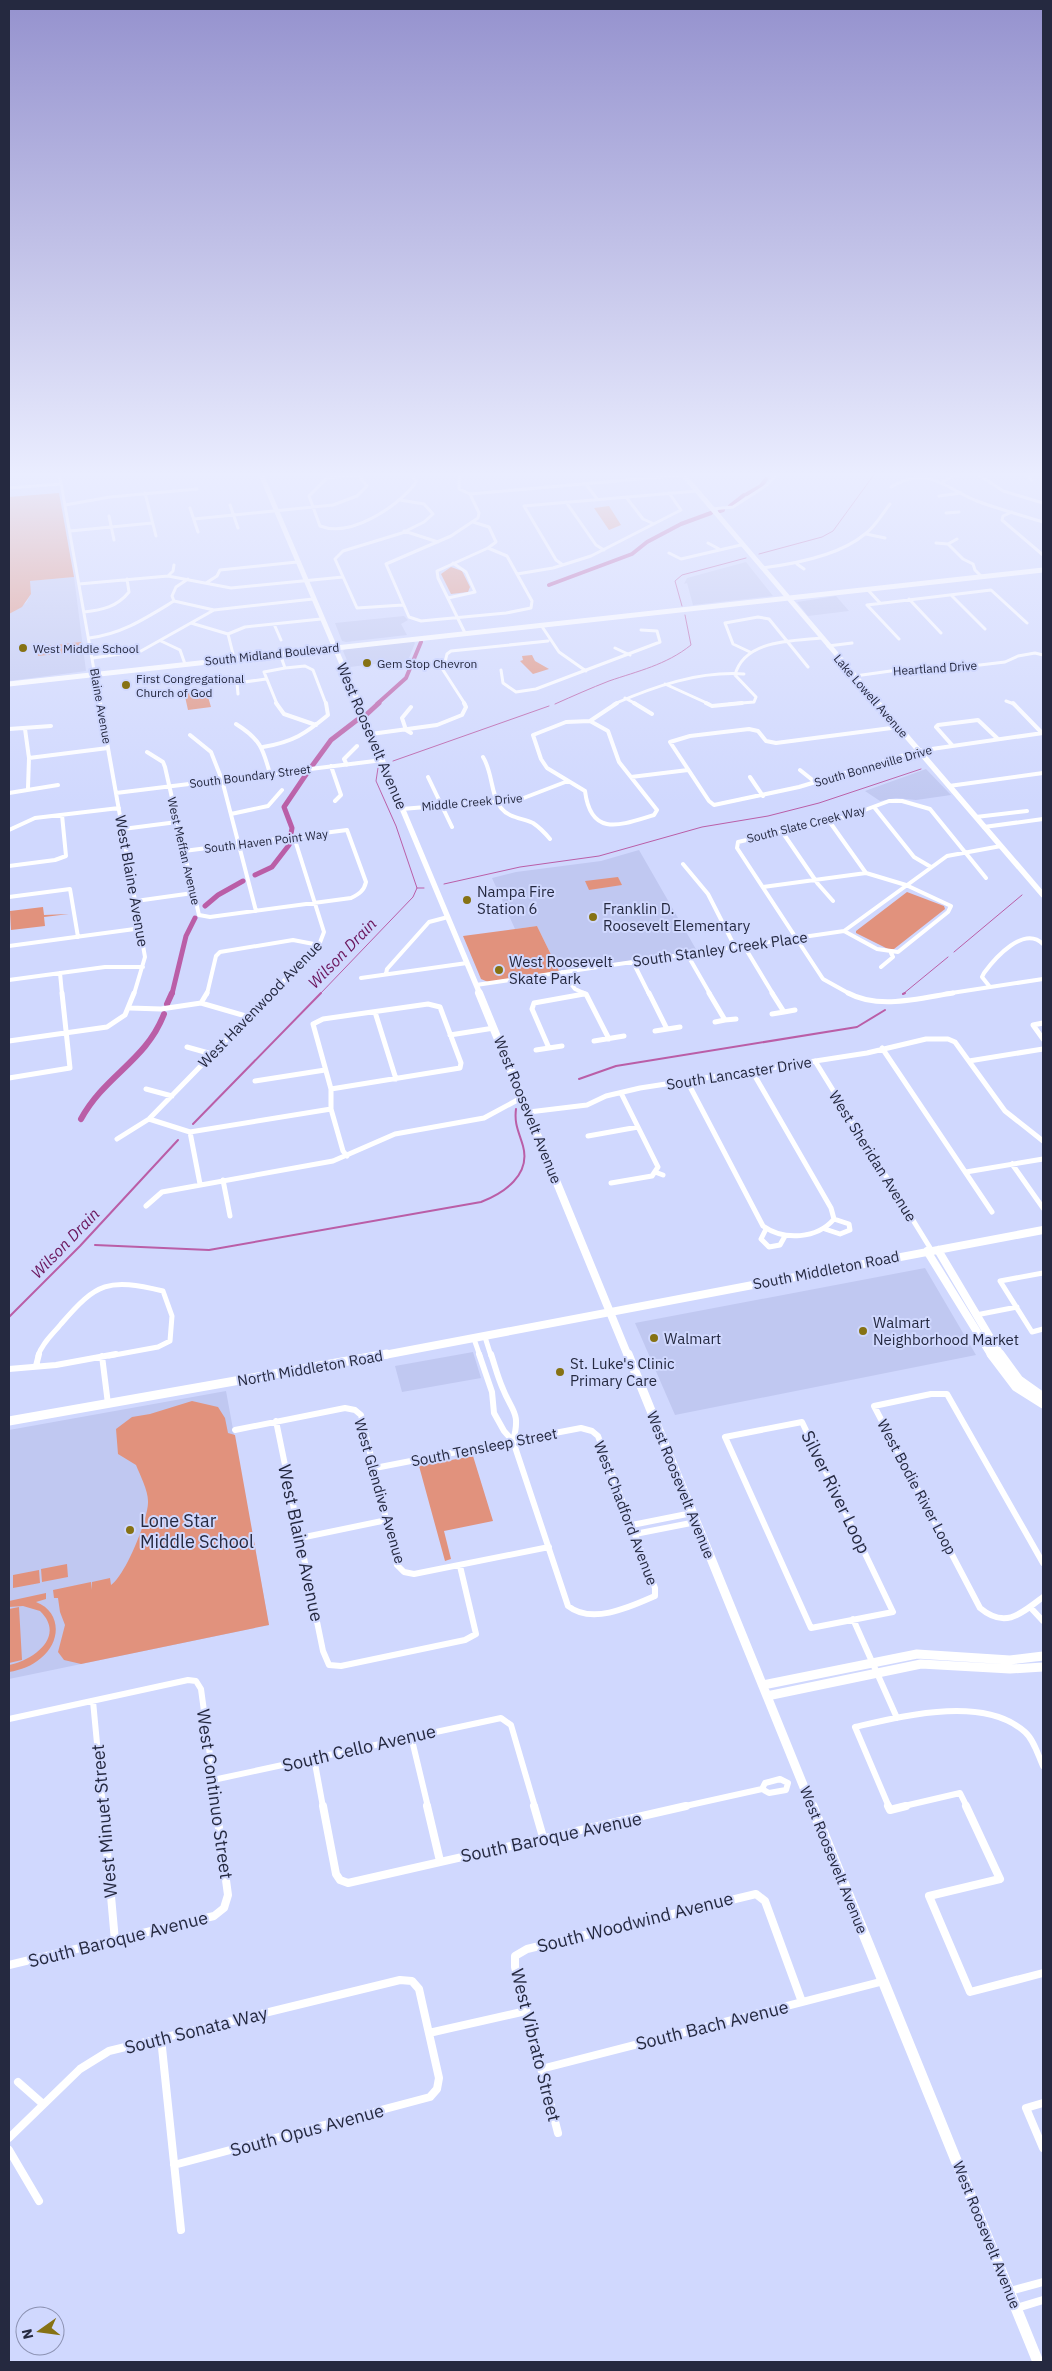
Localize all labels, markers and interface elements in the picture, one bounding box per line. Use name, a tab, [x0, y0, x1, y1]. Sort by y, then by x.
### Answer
street label: South Midland Boulevard	[204, 639, 340, 669]
place label: West Middle School	[33, 641, 139, 656]
marker: West Middle School	[17, 642, 29, 654]
street label: Lake Lowell Avenue	[831, 651, 912, 741]
place label: Gem Stop Chevron	[377, 656, 477, 671]
marker: Gem Stop Chevron	[361, 657, 373, 669]
street label: Heartland Drive	[892, 658, 978, 678]
street label: West Roosevelt Avenue	[333, 660, 411, 812]
street label: Blaine Avenue	[87, 667, 115, 746]
place label: First Congregational Church of God	[136, 671, 244, 700]
marker: First Congregational Church of God	[120, 679, 132, 691]
street label: South Bonneville Drive	[812, 742, 934, 790]
street label: South Boundary Street	[188, 761, 312, 791]
street label: Middle Creek Drive	[421, 790, 524, 814]
street label: West Meffan Avenue	[164, 796, 204, 907]
street label: South Slate Creek Way	[745, 802, 867, 846]
street label: West Blaine Avenue	[111, 814, 153, 948]
street label: South Haven Point Way	[203, 826, 329, 856]
place label: Nampa Fire Station 6	[477, 882, 555, 918]
marker: Nampa Fire Station 6	[461, 894, 473, 906]
place label: Franklin D. Roosevelt Elementary	[603, 899, 751, 935]
marker: Franklin D. Roosevelt Elementary	[587, 911, 599, 923]
water label: Wilson Drain	[304, 914, 380, 992]
street label: South Stanley Creek Place	[631, 927, 809, 971]
street label: West Havenwood Avenue	[194, 936, 326, 1072]
place label: West Roosevelt Skate Park	[509, 952, 613, 988]
marker: West Roosevelt Skate Park	[493, 964, 505, 976]
street label: West Roosevelt Avenue	[490, 1033, 566, 1187]
street label: South Lancaster Drive	[665, 1052, 813, 1094]
street label: West Sheridan Avenue	[825, 1087, 921, 1225]
water label: Wilson Drain	[27, 1204, 103, 1282]
street label: South Middleton Road	[751, 1246, 901, 1294]
place label: Walmart Neighborhood Market	[873, 1313, 1019, 1349]
marker: Walmart Neighborhood Market	[857, 1325, 869, 1337]
place label: Walmart	[664, 1329, 721, 1348]
marker: Walmart	[648, 1332, 660, 1344]
street label: North Middleton Road	[236, 1346, 384, 1390]
place label: St. Luke's Clinic Primary Care	[570, 1354, 675, 1390]
marker: St. Luke's Clinic Primary Care	[554, 1366, 566, 1378]
street label: West Roosevelt Avenue	[643, 1408, 719, 1562]
street label: West Glendive Avenue	[350, 1416, 410, 1566]
street label: West Bodie River Loop	[873, 1416, 961, 1558]
street label: South Tensleep Street	[409, 1424, 559, 1470]
street label: Silver River Loop	[796, 1427, 876, 1557]
street label: West Chadford Avenue	[590, 1438, 662, 1588]
street label: West Blaine Avenue	[273, 1462, 329, 1624]
place label: Lone Star Middle School	[140, 1509, 254, 1553]
marker: Lone Star Middle School	[124, 1524, 136, 1536]
street label: West Continuo Street	[192, 1708, 238, 1880]
street label: South Cello Avenue	[280, 1719, 438, 1777]
street label: West Minuet Street	[86, 1743, 122, 1899]
street label: West Roosevelt Avenue	[796, 1783, 872, 1937]
street label: South Baroque Avenue	[458, 1807, 644, 1867]
street label: South Woodwind Avenue	[535, 1886, 736, 1958]
street label: South Baroque Avenue	[26, 1906, 210, 1972]
street label: West Vibrato Street	[506, 1966, 566, 2124]
street label: South Bach Avenue	[633, 1995, 791, 2055]
street label: South Sonata Way	[122, 2001, 270, 2059]
street label: South Opus Avenue	[228, 2098, 386, 2162]
street label: West Roosevelt Avenue	[949, 2158, 1025, 2312]
north arrow	[15, 2306, 65, 2356]
text: N	[17, 2327, 37, 2341]

